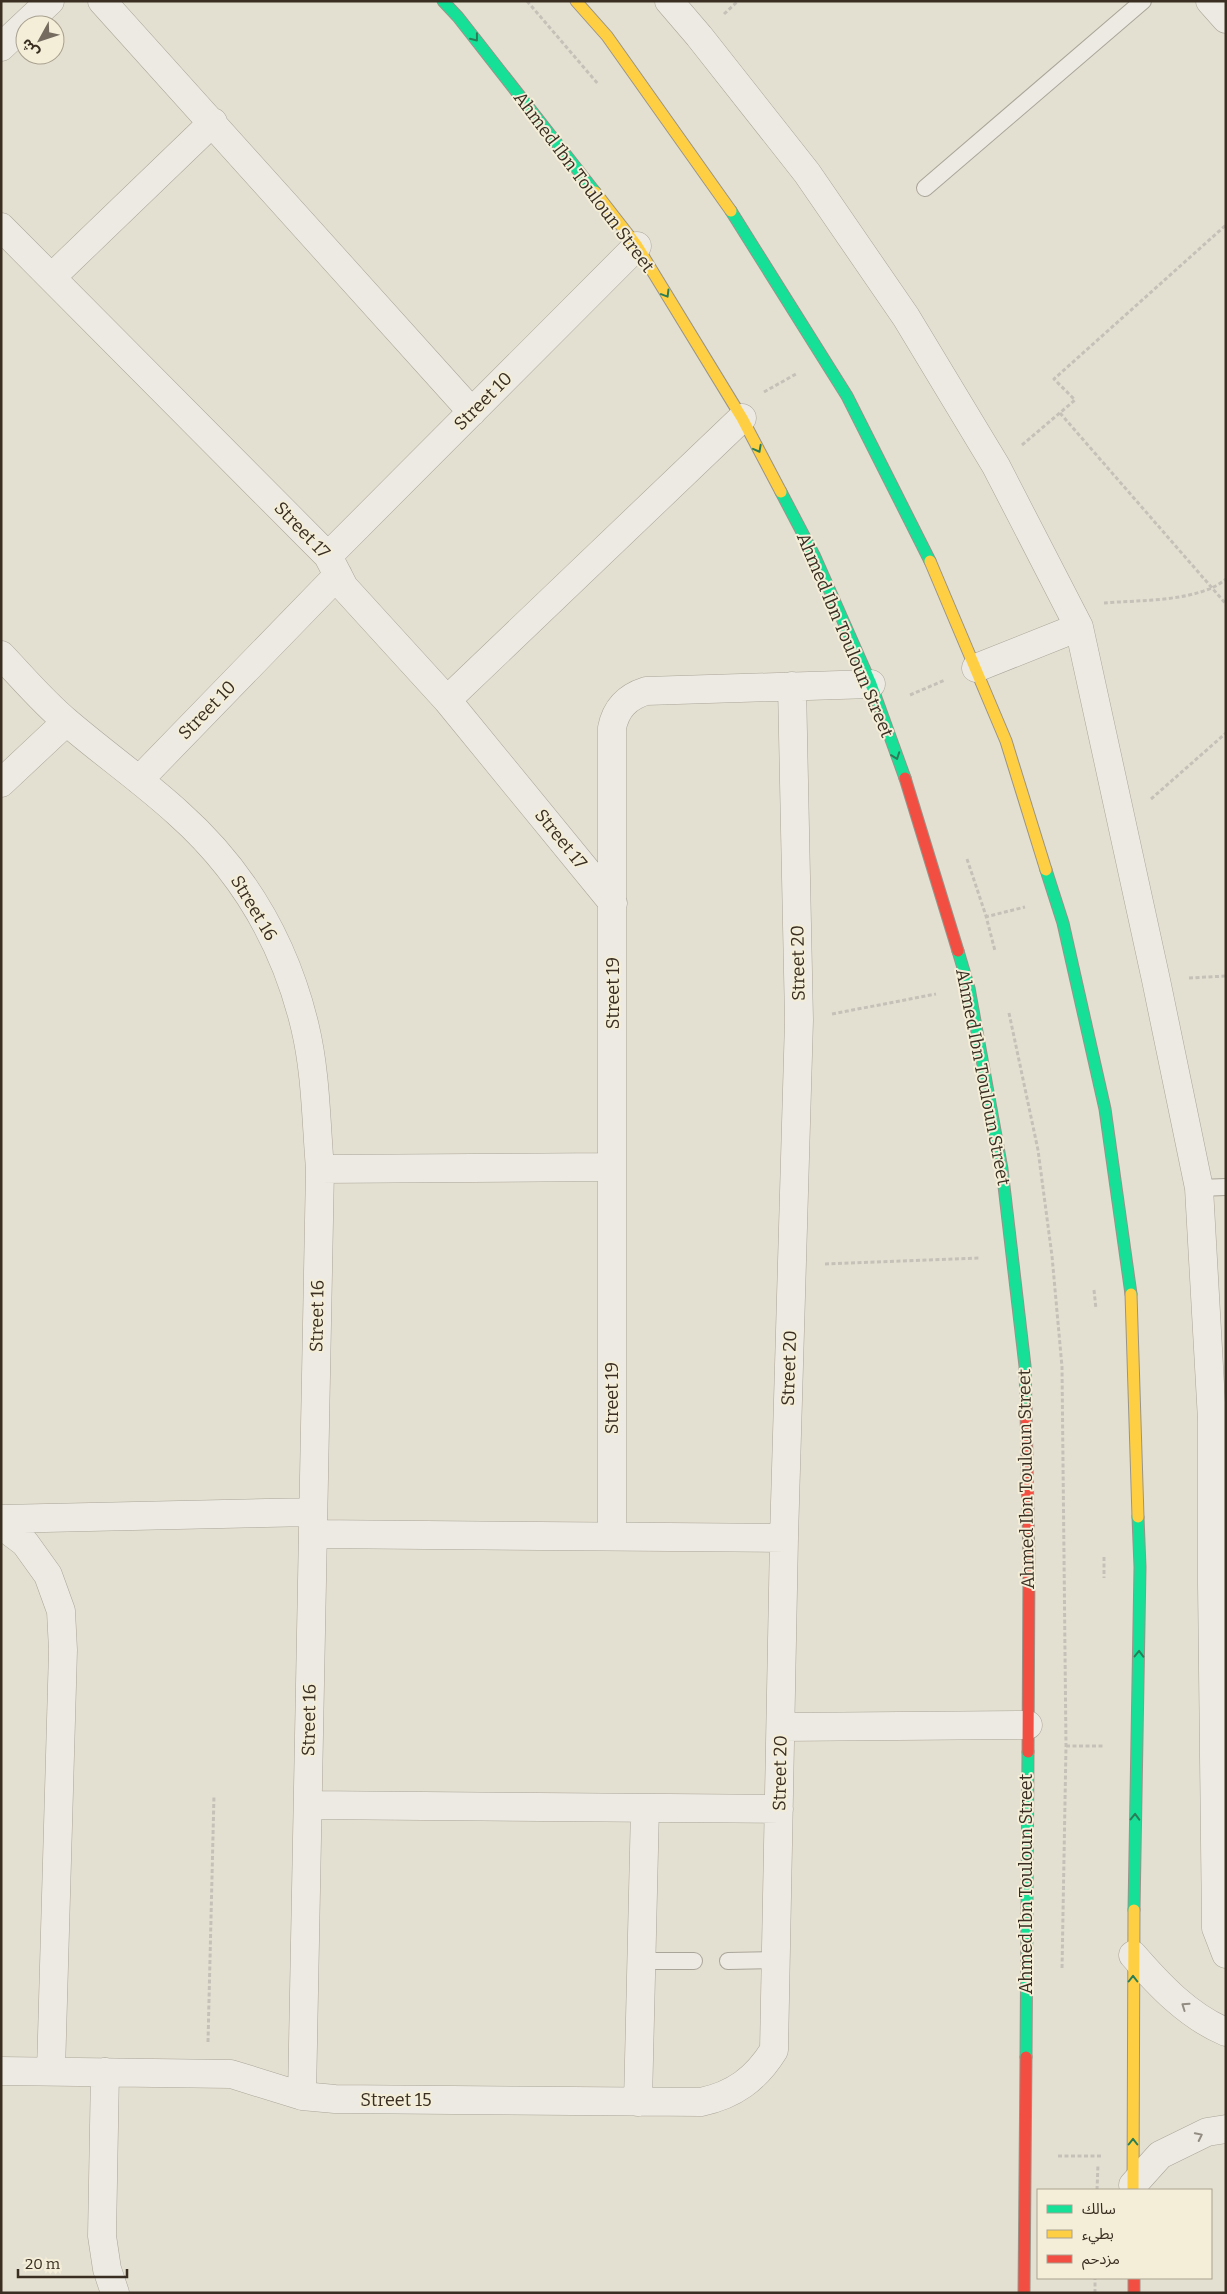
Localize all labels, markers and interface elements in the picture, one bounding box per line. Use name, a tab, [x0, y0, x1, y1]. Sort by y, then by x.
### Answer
north arrow	[15, 15, 65, 65]
one-way arrow	[469, 32, 477, 41]
text: ش	[18, 35, 43, 61]
street label: Ahmed Ibn Touloun Street	[509, 87, 659, 277]
one-way arrow	[659, 289, 669, 298]
street label: Street 10	[449, 367, 517, 435]
one-way arrow	[752, 444, 762, 453]
street label: Street 17	[270, 497, 334, 563]
street label: Ahmed Ibn Touloun Street	[792, 529, 898, 741]
street label: Street 10	[174, 676, 240, 744]
one-way arrow	[891, 751, 901, 760]
street label: Street 17	[530, 805, 592, 873]
street label: Street 16	[226, 871, 282, 945]
street label: Street 20	[786, 925, 810, 1001]
street label: Street 19	[602, 957, 624, 1029]
street label: Ahmed Ibn Touloun Street	[951, 967, 1015, 1188]
street label: Street 16	[305, 1280, 329, 1352]
street label: Street 20	[777, 1330, 801, 1406]
street label: Street 19	[601, 1362, 623, 1434]
street label: Ahmed Ibn Touloun Street	[1013, 1368, 1039, 1589]
one-way arrow	[1133, 1650, 1144, 1658]
street label: Street 16	[297, 1684, 321, 1756]
street label: Street 20	[768, 1735, 792, 1811]
street label: Ahmed Ibn Touloun Street	[1015, 1773, 1037, 1994]
one-way arrow	[1130, 1812, 1141, 1820]
one-way arrow	[1128, 1975, 1138, 1982]
one-way arrow	[1181, 2003, 1190, 2012]
street label: Street 15	[360, 2089, 432, 2111]
one-way arrow	[1194, 2132, 1203, 2142]
one-way arrow	[1128, 2137, 1138, 2145]
legend	[1037, 2189, 1212, 2279]
text: سالك	[1082, 2200, 1116, 2218]
text: بطيء	[1082, 2225, 1114, 2245]
scale bar	[18, 2246, 126, 2278]
text: مزدحم	[1082, 2250, 1120, 2270]
text: 20 m	[25, 2255, 61, 2273]

